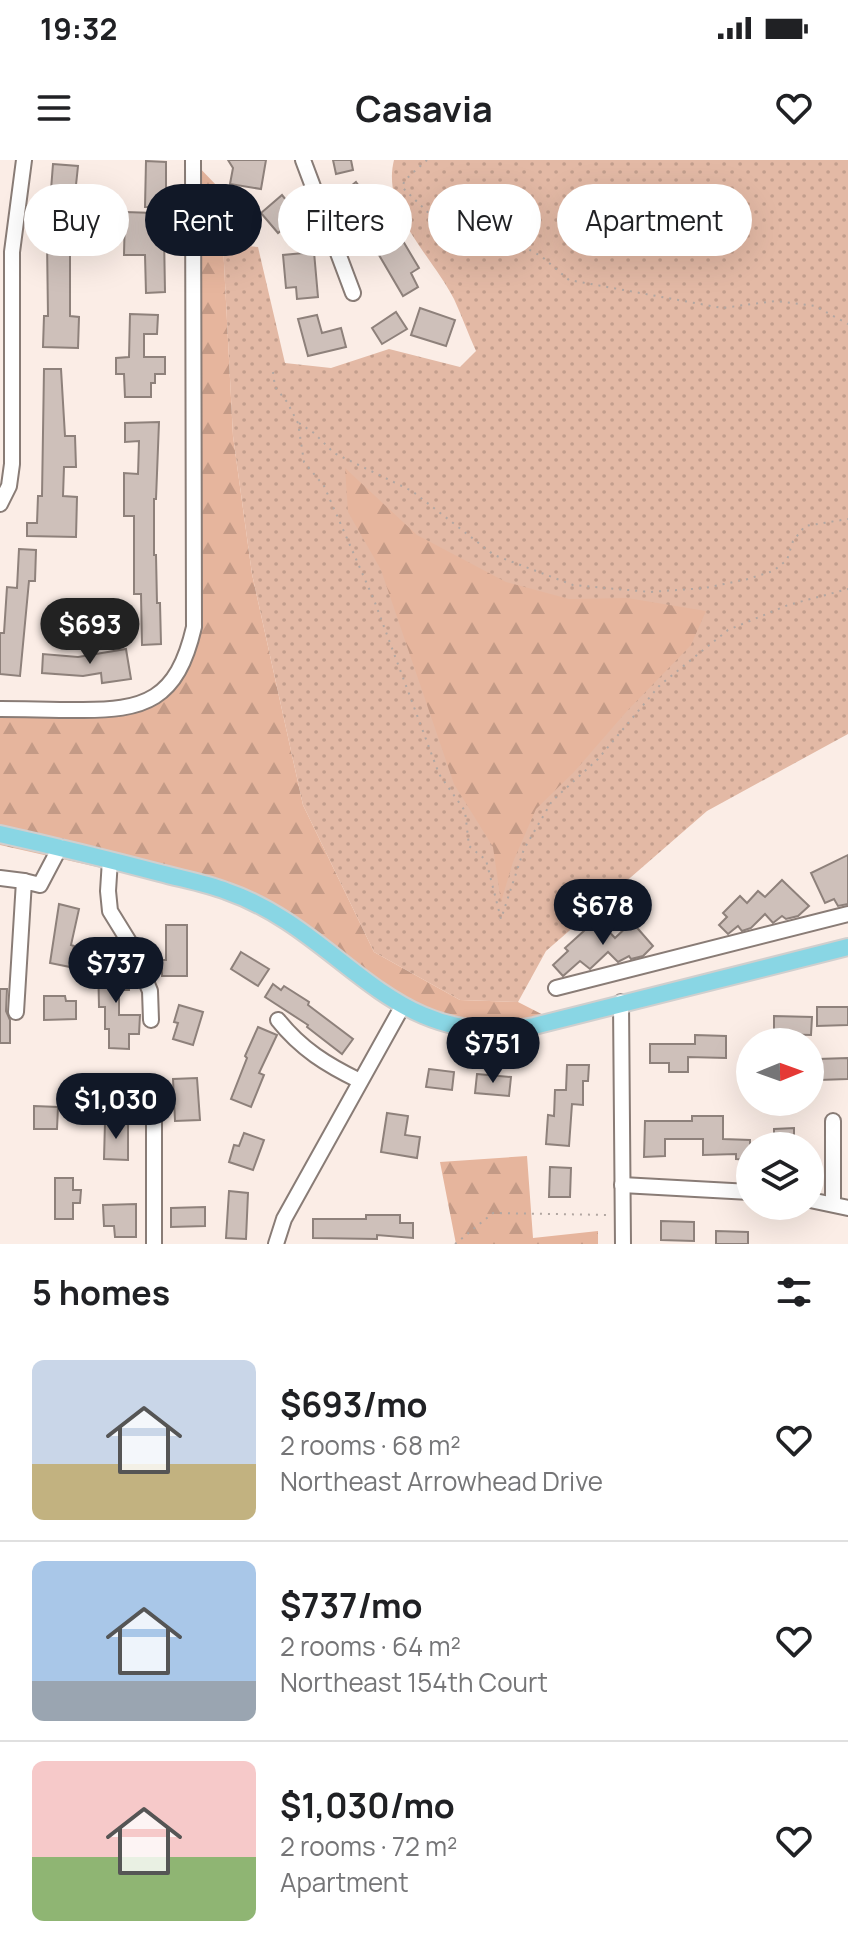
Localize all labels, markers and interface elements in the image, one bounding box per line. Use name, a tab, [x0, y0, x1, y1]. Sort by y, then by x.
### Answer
text: 19:32	[40, 8, 117, 49]
text: Casavia	[355, 84, 493, 133]
icon: menu	[32, 86, 76, 130]
icon: heart	[772, 86, 816, 130]
chip: Buy	[24, 184, 129, 256]
chip: Rent	[145, 184, 262, 256]
chip: Filters	[278, 184, 412, 256]
chip: New	[428, 184, 541, 256]
chip: Apartment	[557, 184, 752, 256]
pin: $693	[43, 598, 137, 666]
text: $693	[58, 606, 122, 642]
pin: $678	[556, 879, 650, 947]
text: $678	[572, 887, 634, 923]
pin: $737	[69, 937, 163, 1005]
text: $737	[86, 945, 146, 981]
pin: $751	[446, 1017, 540, 1085]
text: $751	[465, 1025, 521, 1061]
north arrow	[736, 1028, 824, 1116]
map controls	[736, 1028, 824, 1220]
pin: $1,030	[51, 1073, 181, 1141]
text: $1,030	[74, 1081, 158, 1117]
button: layers	[736, 1132, 824, 1220]
text: 5 homes	[32, 1269, 170, 1315]
icon: filters	[772, 1270, 816, 1314]
text: $693/mo	[280, 1381, 428, 1427]
icon: home	[96, 1392, 192, 1488]
icon: heart	[772, 1418, 816, 1462]
text: 2 rooms · 68 m²	[280, 1427, 461, 1463]
text: Northeast Arrowhead Drive	[280, 1463, 603, 1499]
text: $737/mo	[280, 1582, 422, 1628]
icon: home	[96, 1593, 192, 1689]
icon: heart	[772, 1619, 816, 1663]
text: 2 rooms · 64 m²	[280, 1628, 461, 1664]
text: Northeast 154th Court	[280, 1664, 548, 1700]
text: $1,030/mo	[280, 1782, 455, 1828]
icon: home	[96, 1793, 192, 1889]
icon: heart	[772, 1819, 816, 1863]
text: 2 rooms · 72 m²	[280, 1828, 457, 1864]
text: Apartment	[280, 1864, 409, 1900]

